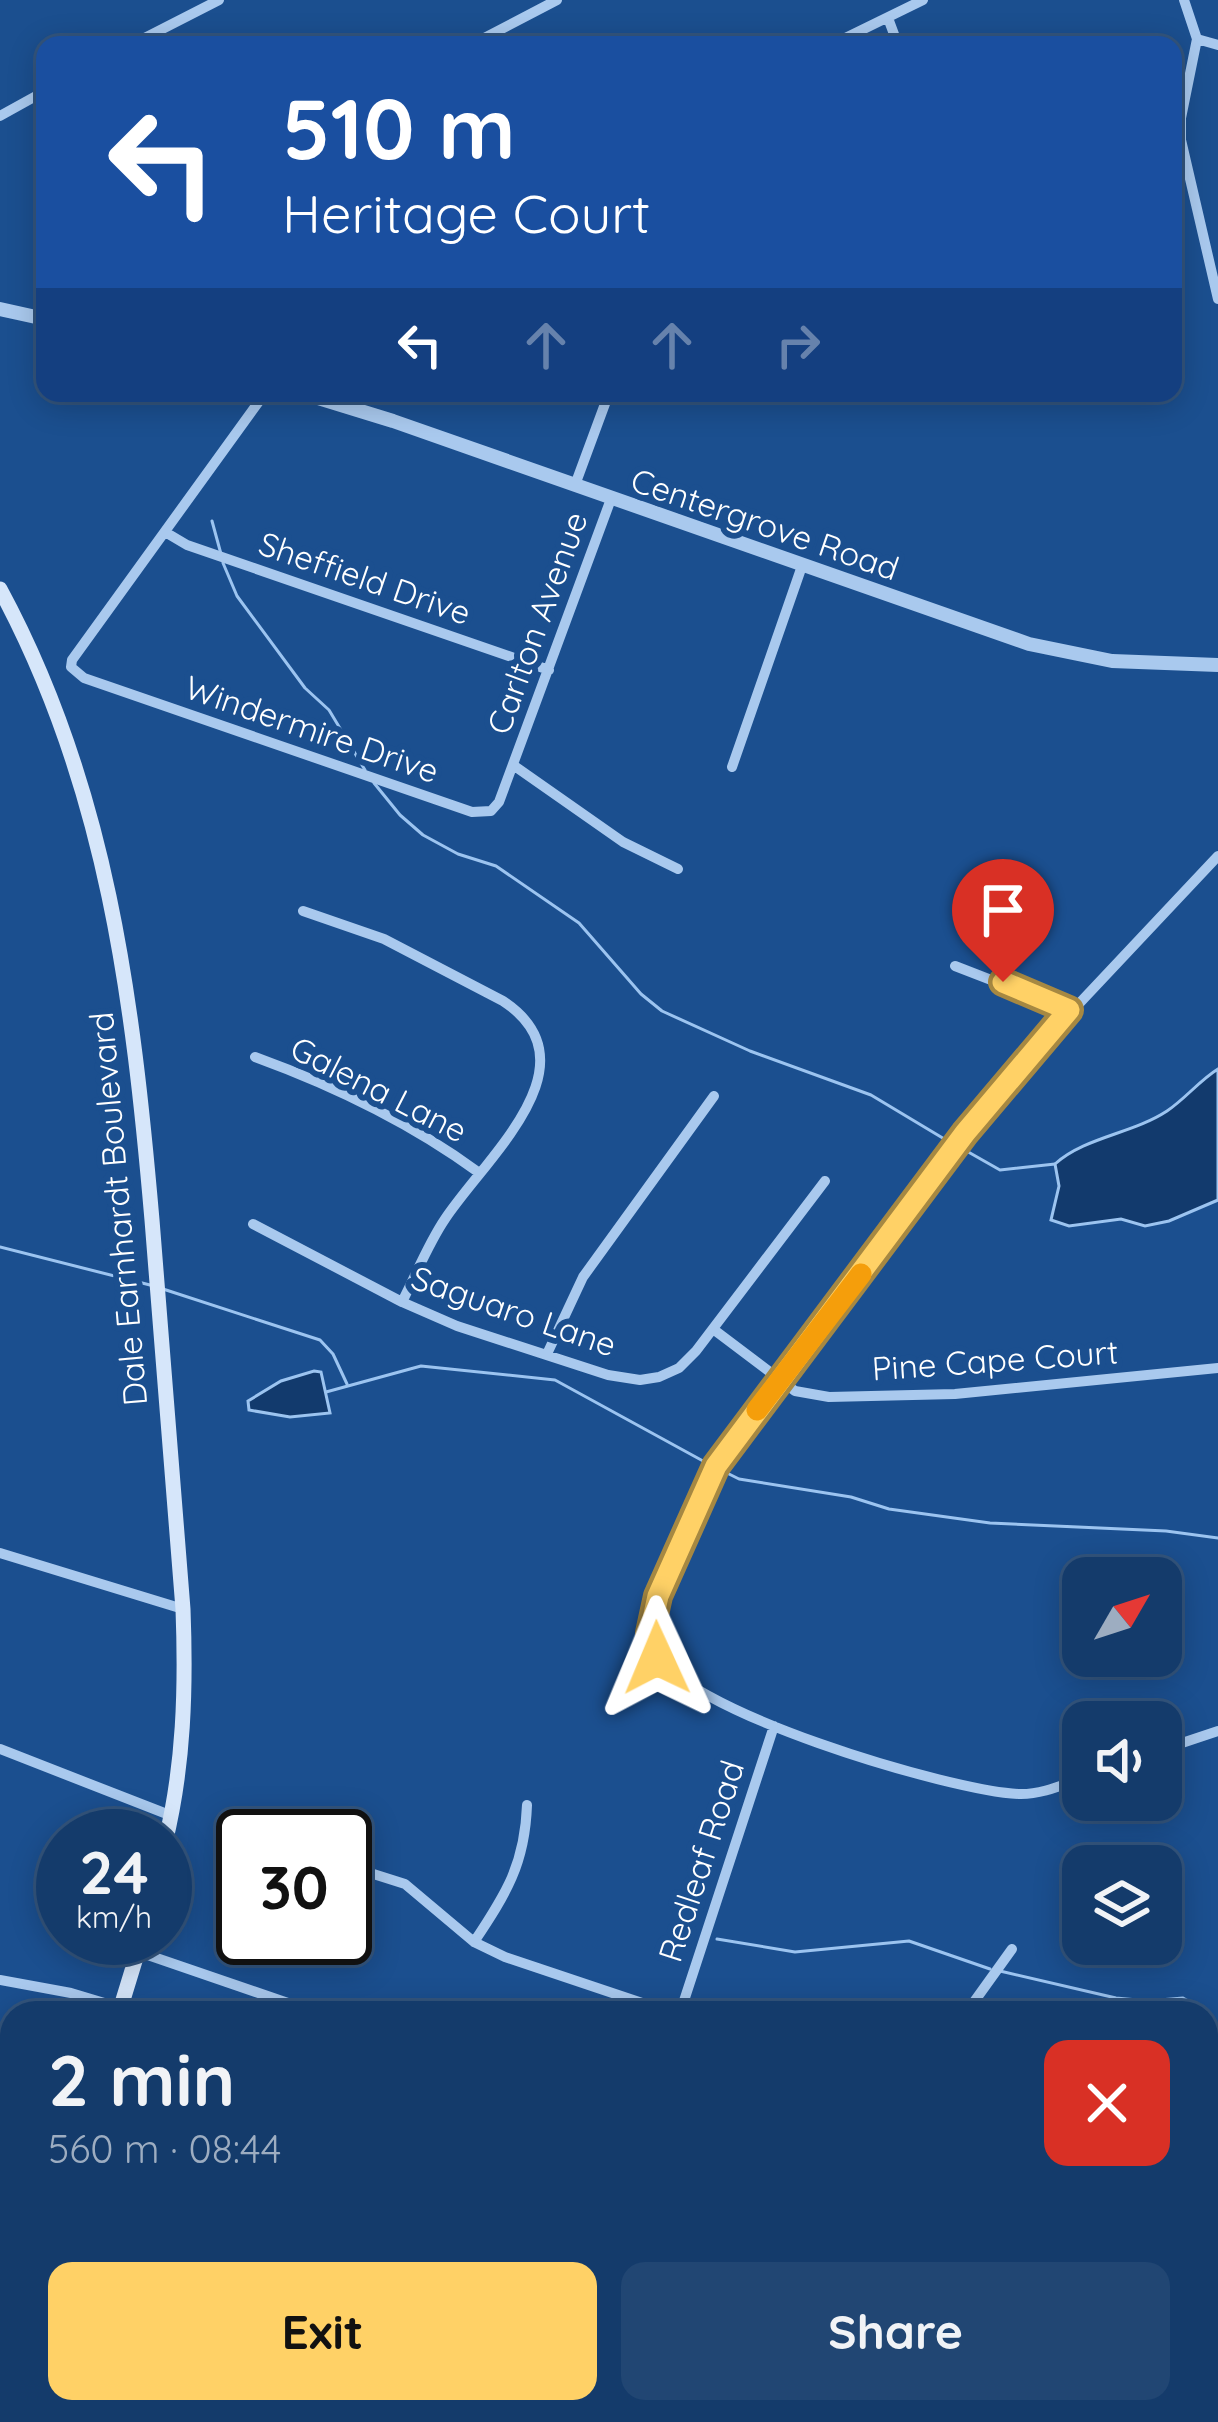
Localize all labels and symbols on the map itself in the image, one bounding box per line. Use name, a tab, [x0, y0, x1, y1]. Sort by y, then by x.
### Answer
street label: Centergrove Road	[626, 459, 904, 589]
street label: Carlton Avenue	[477, 506, 596, 740]
street label: Sheffield Drive	[254, 522, 476, 633]
street label: Windermire Drive	[180, 666, 444, 791]
pin	[952, 859, 1054, 982]
street label: Dale Earnhardt Boulevard	[80, 1010, 155, 1408]
street label: Galena Lane	[284, 1027, 474, 1151]
street label: Saguaro Lane	[406, 1256, 622, 1365]
street label: Pine Cape Court	[870, 1330, 1120, 1389]
north arrow	[1062, 1557, 1182, 1677]
position arrow	[594, 1595, 720, 1721]
street label: Redleaf Road	[649, 1755, 752, 1967]
speed limit sign: 30	[216, 1809, 372, 1965]

